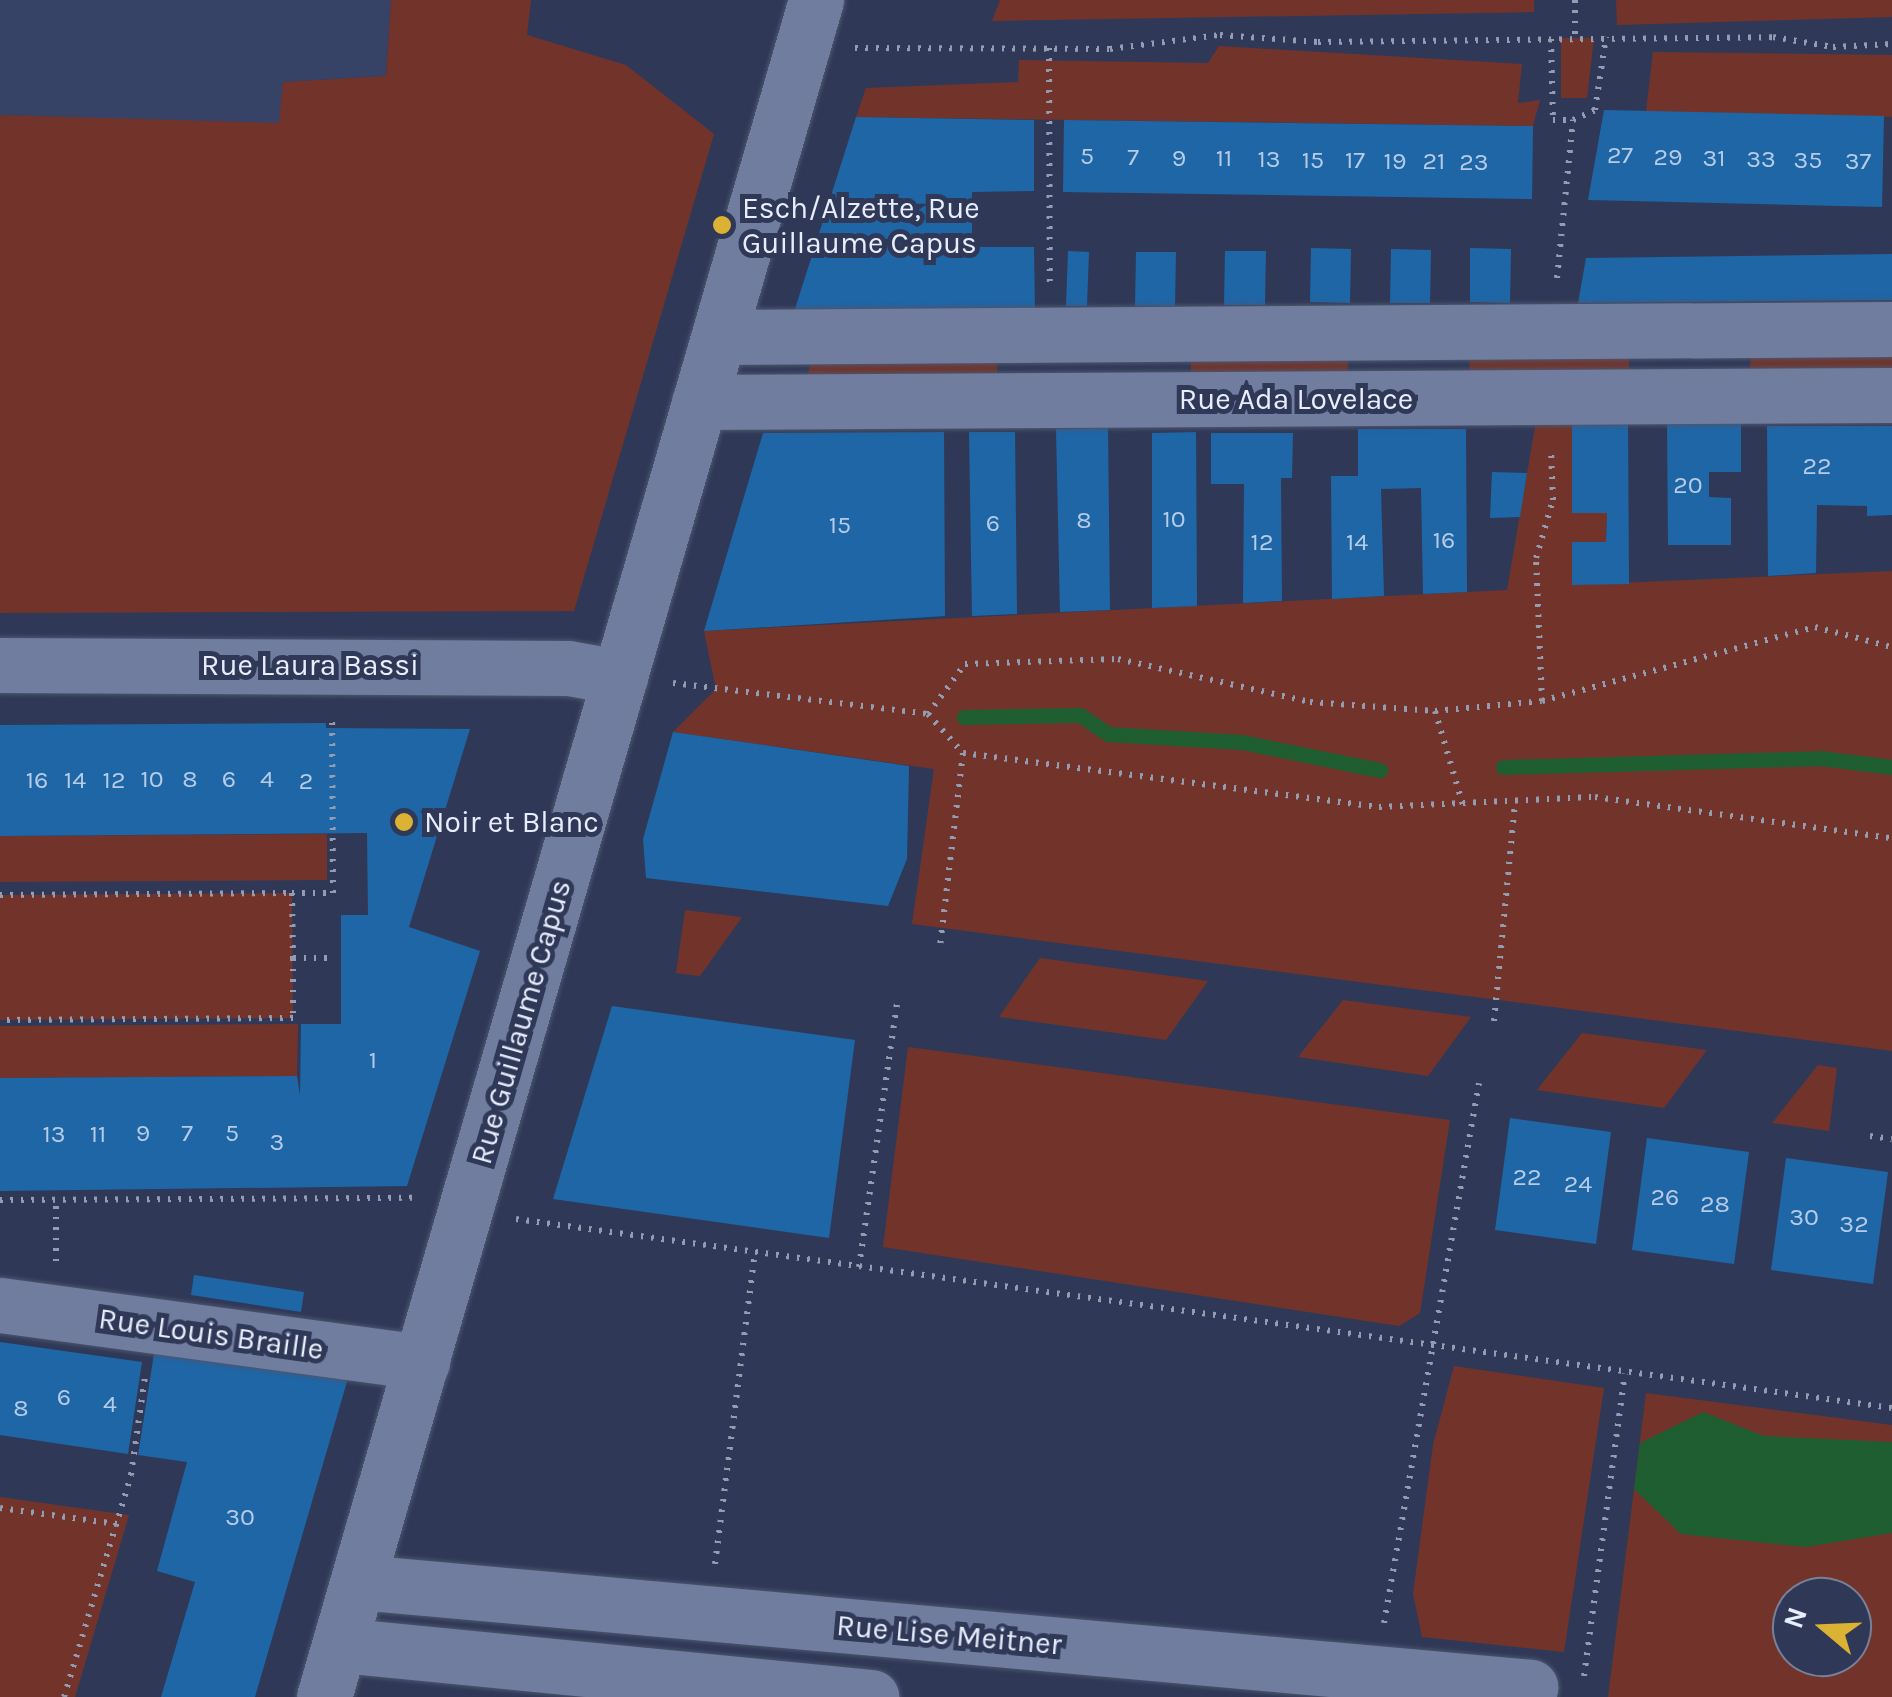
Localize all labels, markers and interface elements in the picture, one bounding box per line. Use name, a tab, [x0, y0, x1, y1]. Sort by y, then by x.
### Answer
house number: 27	[1607, 140, 1633, 170]
house number: 5	[1080, 141, 1094, 171]
house number: 7	[1127, 142, 1139, 172]
house number: 29	[1654, 142, 1682, 172]
house number: 9	[1172, 143, 1186, 173]
house number: 11	[1216, 143, 1232, 173]
house number: 31	[1702, 143, 1726, 173]
house number: 13	[1257, 144, 1281, 174]
house number: 33	[1746, 144, 1776, 174]
house number: 15	[1302, 145, 1324, 175]
house number: 17	[1345, 145, 1365, 175]
house number: 35	[1794, 145, 1822, 175]
house number: 19	[1384, 146, 1406, 176]
house number: 21	[1423, 146, 1445, 176]
house number: 37	[1845, 146, 1871, 176]
house number: 23	[1459, 147, 1489, 177]
place label: Esch/Alzette, Rue Guillaume Capus	[742, 190, 980, 260]
marker: Esch/Alzette, Rue Guillaume Capus	[711, 214, 733, 236]
street label: Rue Ada Lovelace	[1179, 381, 1413, 417]
house number: 22	[1803, 451, 1831, 481]
house number: 20	[1673, 470, 1703, 500]
house number: 10	[1162, 504, 1186, 534]
house number: 8	[1076, 505, 1092, 535]
house number: 6	[986, 508, 1000, 538]
house number: 15	[829, 510, 851, 540]
house number: 16	[1433, 525, 1455, 555]
house number: 12	[1251, 527, 1273, 557]
house number: 14	[1346, 527, 1368, 557]
street label: Rue Laura Bassi	[201, 647, 419, 683]
house number: 10	[140, 764, 164, 794]
house number: 8	[182, 764, 198, 794]
house number: 6	[222, 764, 236, 794]
house number: 4	[260, 764, 274, 794]
house number: 16	[26, 765, 48, 795]
house number: 14	[64, 765, 86, 795]
house number: 12	[103, 765, 125, 795]
house number: 2	[299, 766, 313, 796]
place label: Noir et Blanc	[424, 804, 599, 840]
marker: Noir et Blanc	[393, 811, 415, 833]
street label: Rue Guillaume Capus	[463, 876, 579, 1168]
house number: 1	[369, 1045, 377, 1075]
house number: 9	[136, 1118, 150, 1148]
house number: 7	[181, 1118, 193, 1148]
house number: 5	[225, 1118, 239, 1148]
house number: 13	[42, 1119, 66, 1149]
house number: 11	[90, 1119, 106, 1149]
house number: 3	[270, 1127, 284, 1157]
house number: 22	[1513, 1162, 1541, 1192]
house number: 24	[1564, 1169, 1592, 1199]
house number: 26	[1651, 1182, 1679, 1212]
house number: 28	[1700, 1189, 1730, 1219]
house number: 30	[1789, 1202, 1819, 1232]
house number: 32	[1839, 1209, 1869, 1239]
street label: Rue Louis Braille	[96, 1300, 326, 1368]
house number: 6	[57, 1382, 71, 1412]
house number: 4	[103, 1389, 117, 1419]
house number: 8	[13, 1393, 29, 1423]
house number: 30	[225, 1502, 255, 1532]
north arrow	[1772, 1577, 1872, 1677]
text: N	[1776, 1603, 1814, 1633]
street label: Rue Lise Meitner	[835, 1607, 1063, 1663]

